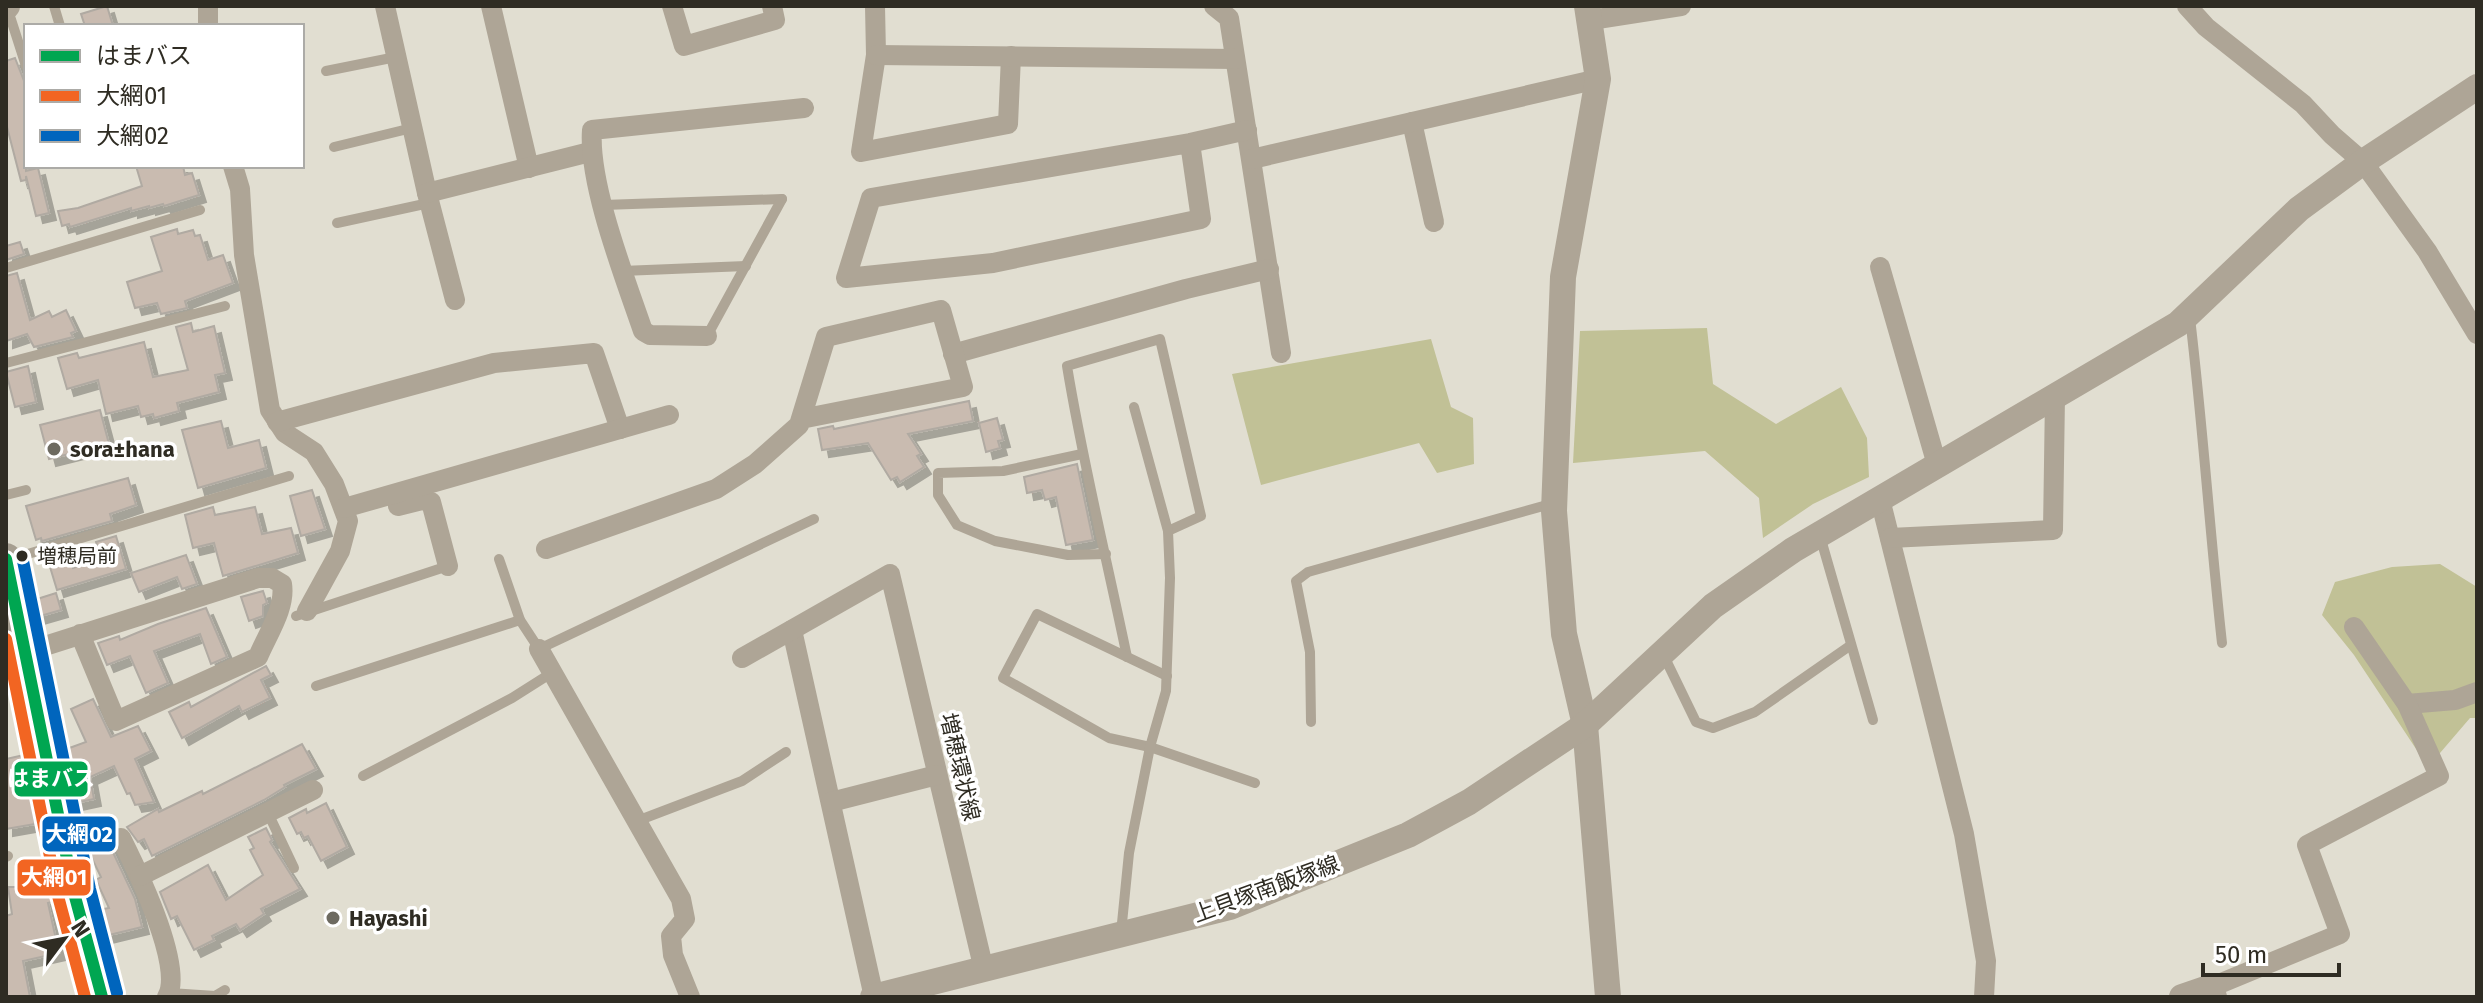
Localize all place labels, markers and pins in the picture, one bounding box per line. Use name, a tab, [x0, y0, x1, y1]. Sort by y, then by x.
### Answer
place label: sora±hana	[70, 436, 175, 463]
marker: sora±hana	[45, 440, 63, 458]
place label: 増穂局前	[37, 544, 117, 568]
marker: 増穂局前	[14, 548, 30, 564]
place label: Hayashi	[349, 905, 428, 932]
marker: Hayashi	[324, 909, 342, 927]

